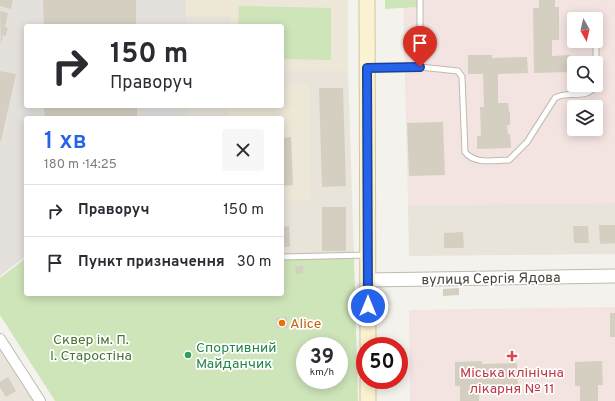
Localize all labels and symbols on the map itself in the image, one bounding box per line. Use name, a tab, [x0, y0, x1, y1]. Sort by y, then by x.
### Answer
north arrow	[567, 12, 603, 48]
pin	[403, 26, 437, 67]
street label: вулиця Сергія Ядова	[421, 270, 561, 289]
position arrow	[347, 285, 389, 327]
place label: Alice	[290, 316, 321, 333]
marker: Alice	[277, 318, 287, 328]
park label: Сквер ім. П. І. Старостіна	[50, 332, 132, 365]
speed limit sign: 50	[356, 337, 408, 389]
place label: Спортивний Майданчик	[196, 340, 277, 373]
marker: Спортивний Майданчик	[183, 350, 193, 360]
marker: Міська клінічна лікарня № 11	[506, 350, 518, 362]
place label: Міська клінічна лікарня № 11	[460, 365, 564, 398]

